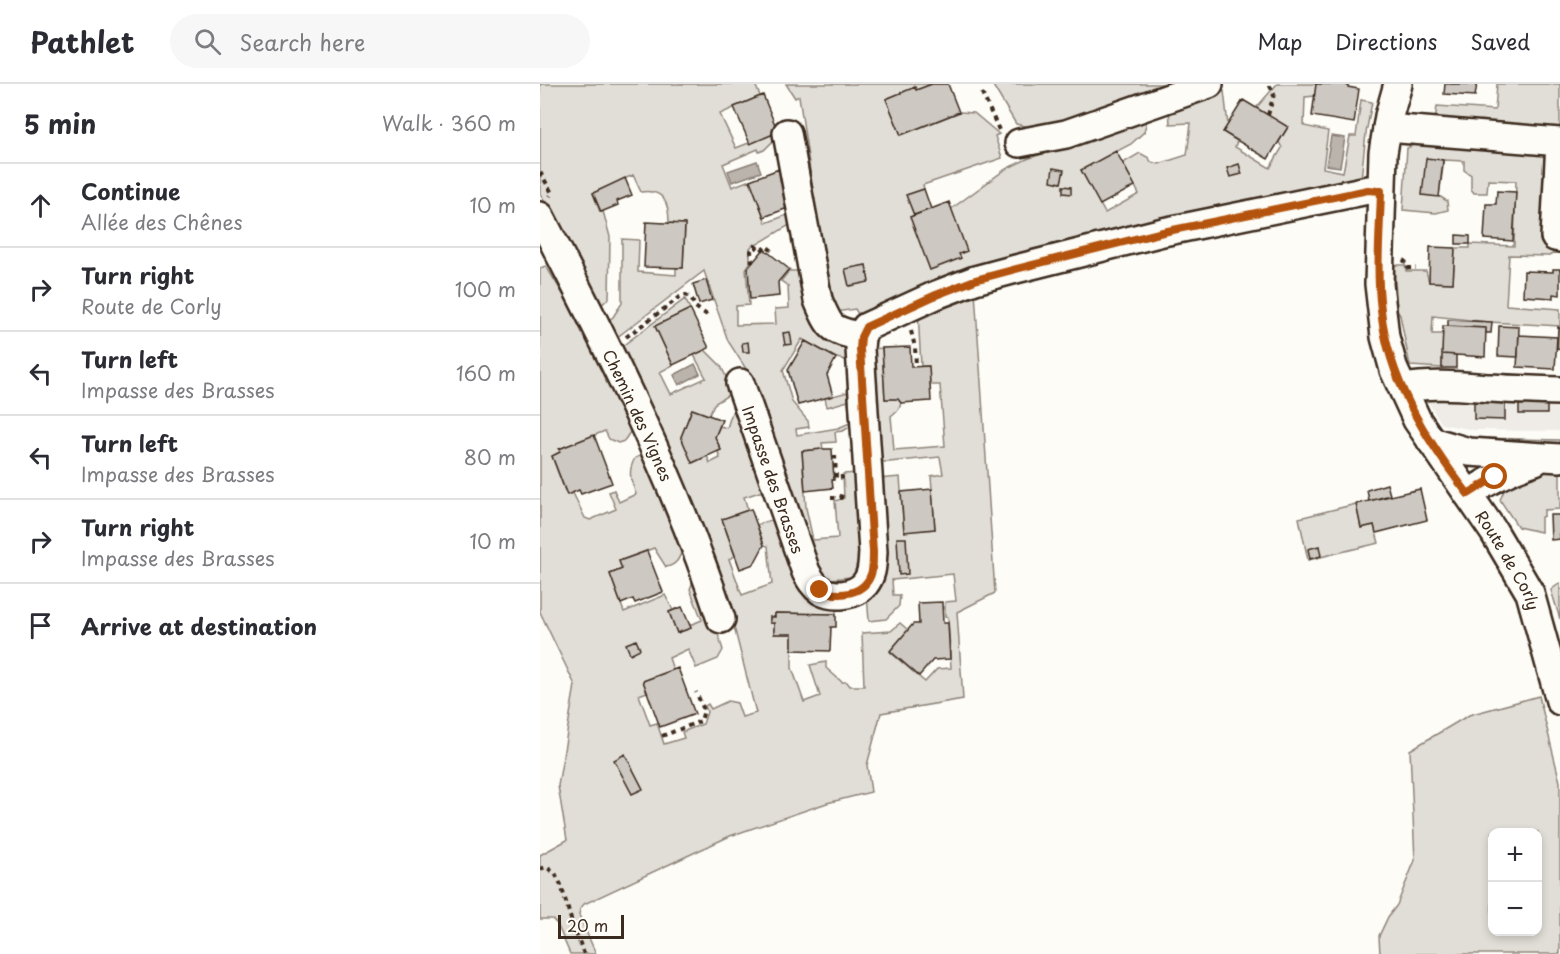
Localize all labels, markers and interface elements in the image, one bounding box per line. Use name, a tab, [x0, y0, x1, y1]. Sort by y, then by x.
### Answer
search box	[170, 14, 590, 68]
text: Pathlet	[30, 20, 134, 63]
icon: search	[191, 25, 224, 58]
text: Search here	[239, 25, 365, 58]
text: Map	[1257, 25, 1302, 57]
text: Directions	[1335, 25, 1437, 57]
text: Saved	[1470, 25, 1530, 57]
text: 5 min	[24, 104, 96, 143]
text: Walk · 360 m	[382, 108, 516, 138]
text: Continue	[81, 174, 180, 207]
icon: ahead	[24, 189, 57, 222]
text: 10 m	[469, 190, 516, 220]
text: Allée des Chênes	[81, 207, 243, 237]
text: Turn right	[81, 258, 194, 291]
icon: right	[24, 273, 57, 306]
text: 100 m	[455, 274, 516, 304]
text: Route de Corly	[81, 291, 222, 321]
text: Turn left	[81, 342, 178, 375]
street label: Chemin des Vignes	[597, 345, 679, 485]
icon: left	[24, 357, 57, 390]
text: 160 m	[456, 358, 516, 388]
text: Impasse des Brasses	[81, 375, 275, 405]
street label: Impasse des Brasses	[737, 402, 811, 556]
text: Turn left	[81, 426, 178, 459]
icon: left	[24, 441, 57, 474]
text: 80 m	[464, 442, 516, 472]
text: Impasse des Brasses	[81, 459, 275, 489]
route start	[1481, 463, 1507, 489]
street label: Route de Corly	[1470, 505, 1546, 613]
text: Turn right	[81, 510, 194, 543]
icon: right	[24, 525, 57, 558]
text: 10 m	[469, 526, 516, 556]
text: Impasse des Brasses	[81, 543, 275, 573]
route end	[806, 576, 832, 602]
icon: arrive	[24, 609, 57, 642]
text: Arrive at destination	[81, 609, 317, 642]
map controls	[1488, 828, 1542, 936]
button: +	[1488, 828, 1542, 882]
button: −	[1488, 882, 1542, 936]
scale bar	[558, 912, 624, 940]
text: 20 m	[567, 913, 608, 937]

